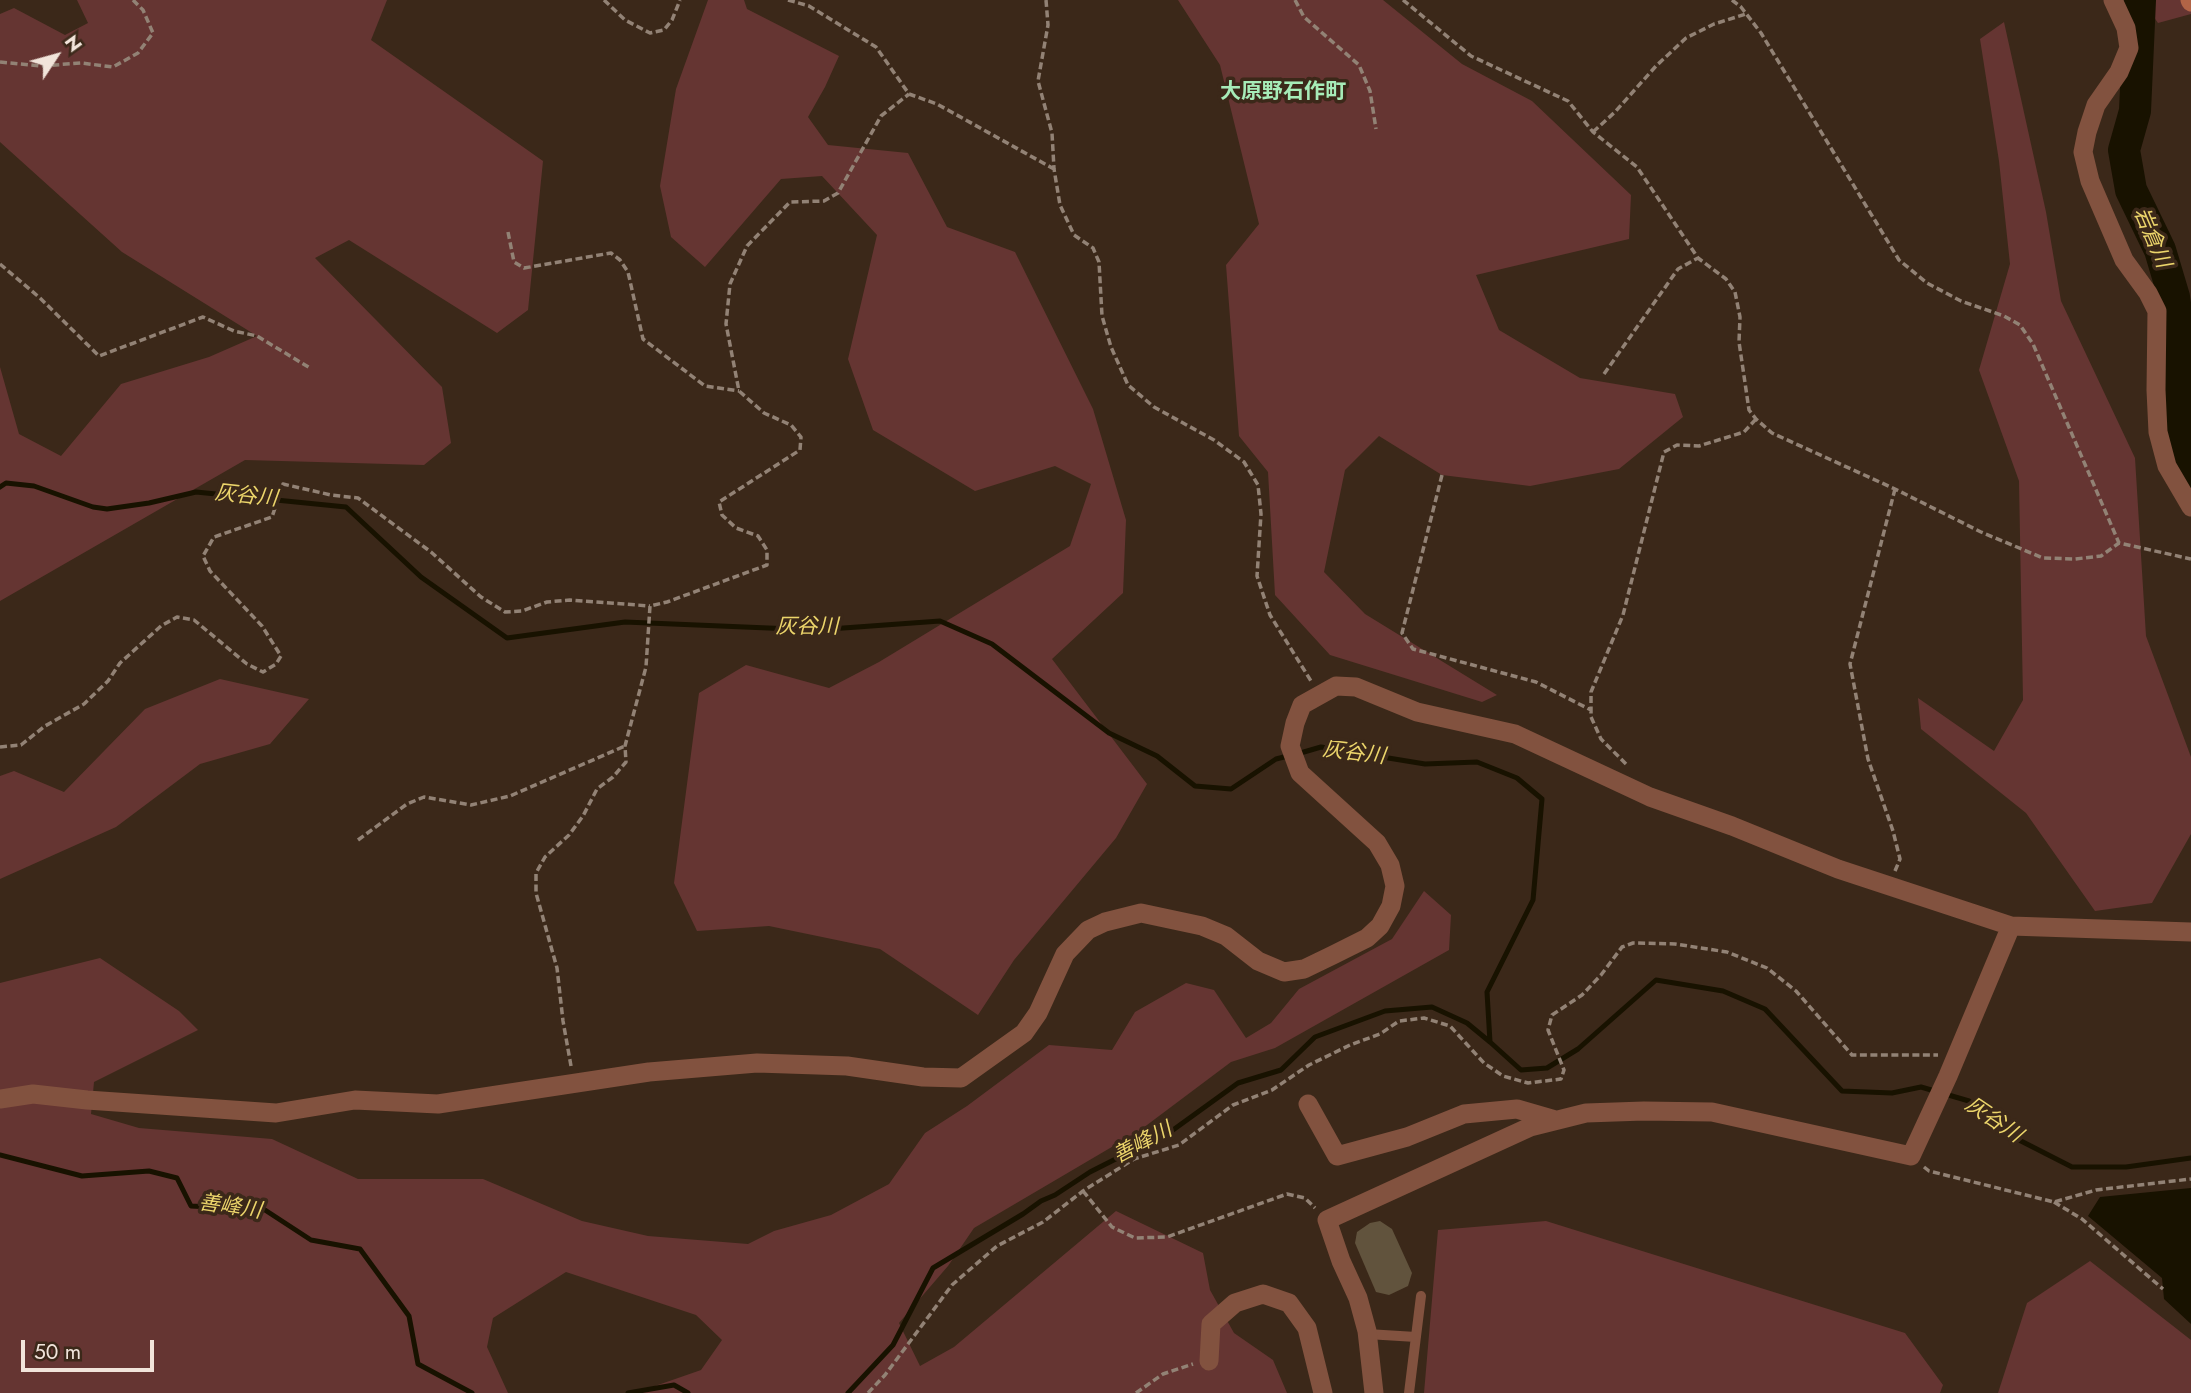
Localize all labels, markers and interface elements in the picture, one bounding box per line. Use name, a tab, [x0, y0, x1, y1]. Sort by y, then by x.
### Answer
north arrow	[21, 21, 91, 91]
text: N	[58, 29, 89, 57]
district label: 大原野石作町	[1220, 80, 1346, 106]
water label: 岩倉川	[2127, 204, 2175, 272]
water label: 灰谷川	[213, 481, 279, 513]
water label: 灰谷川	[776, 615, 838, 641]
water label: 灰谷川	[1321, 738, 1387, 770]
water label: 灰谷川	[1960, 1093, 2026, 1149]
water label: 善峰川	[1109, 1118, 1177, 1170]
water label: 善峰川	[197, 1191, 263, 1225]
scale bar	[24, 1326, 158, 1370]
text: 50 m	[34, 1337, 81, 1367]

